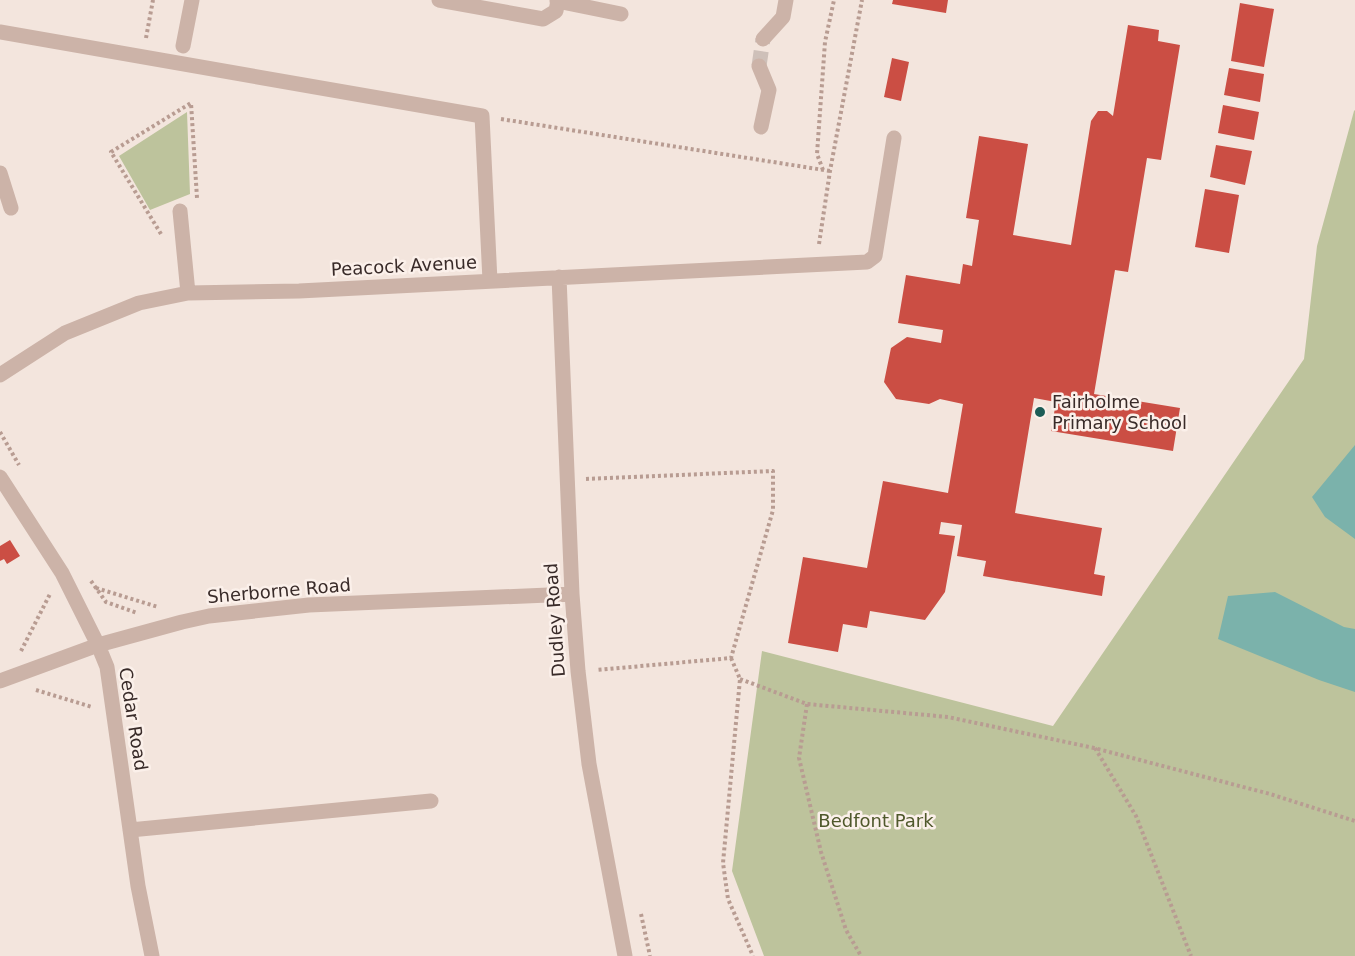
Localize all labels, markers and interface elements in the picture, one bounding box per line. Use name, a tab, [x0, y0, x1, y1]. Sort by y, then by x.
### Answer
street label: Peacock Avenue	[330, 251, 478, 280]
place label: Fairholme Primary School	[1052, 391, 1187, 433]
marker: Fairholme Primary School	[1033, 405, 1047, 419]
street label: Dudley Road	[540, 562, 569, 678]
street label: Sherborne Road	[206, 574, 352, 607]
street label: Cedar Road	[115, 666, 152, 772]
park label: Bedfont Park	[818, 810, 934, 831]

